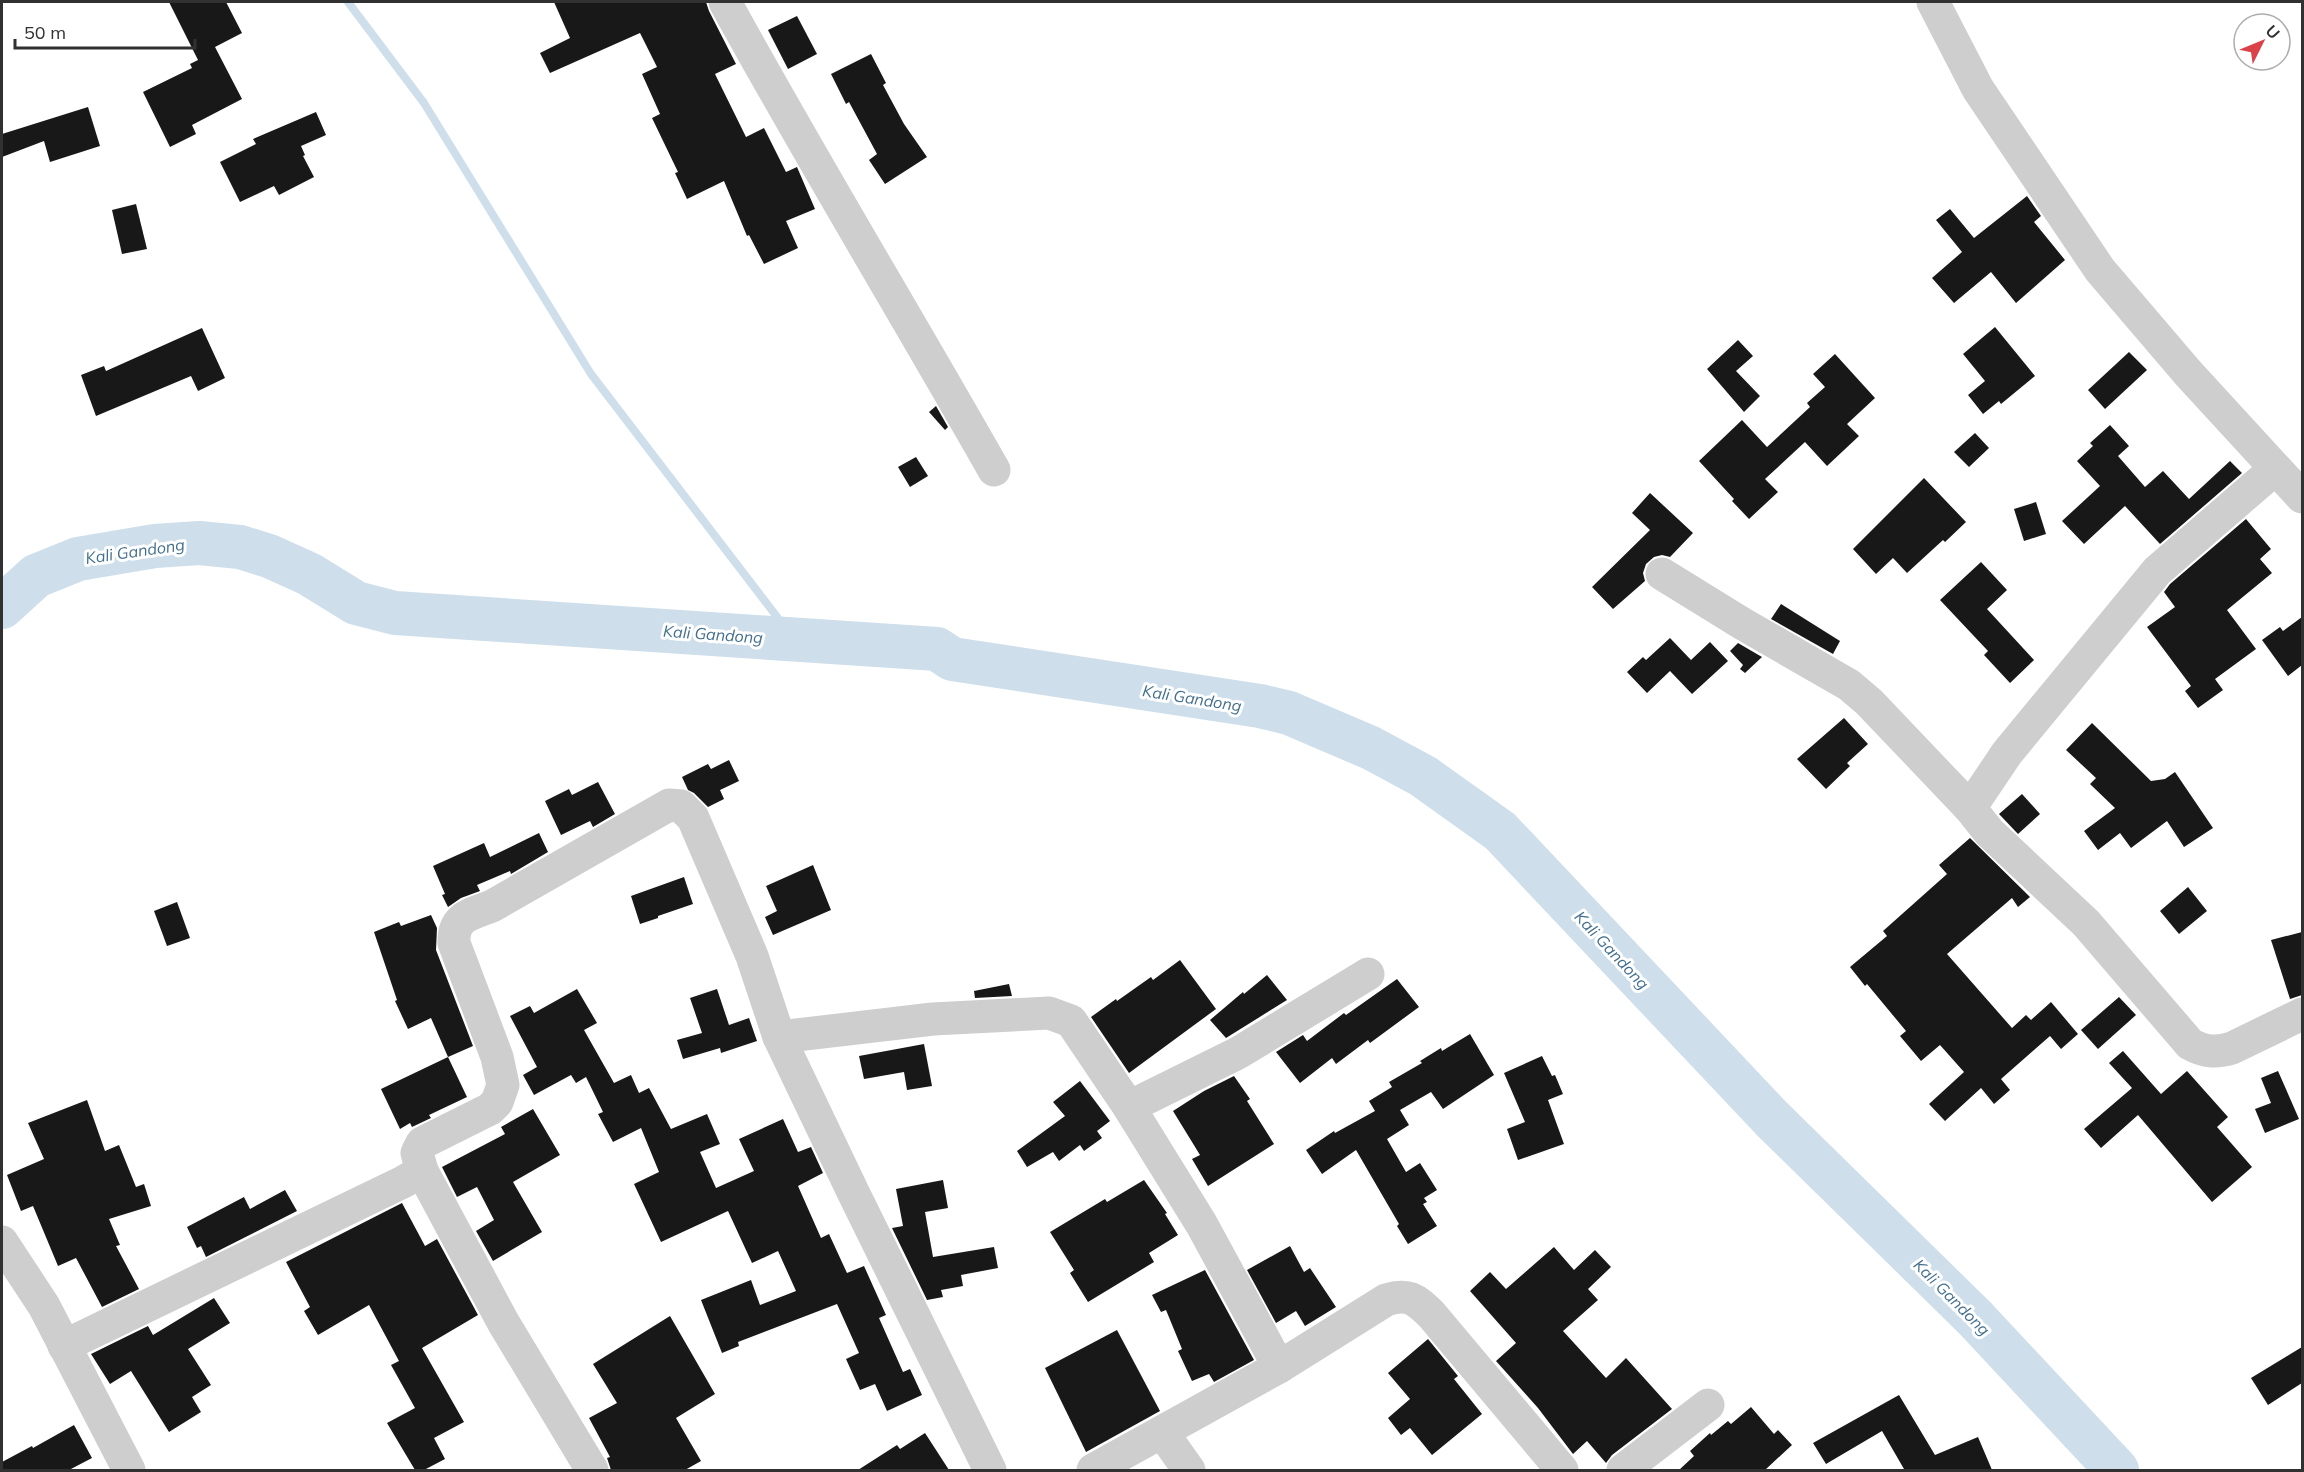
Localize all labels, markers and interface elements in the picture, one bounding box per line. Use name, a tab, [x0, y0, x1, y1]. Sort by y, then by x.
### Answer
scale bar	[15, 12, 195, 50]
north arrow	[2232, 12, 2292, 72]
text: 50 m	[24, 21, 66, 44]
text: U	[2262, 21, 2284, 43]
water label: Kali Gandong	[84, 534, 186, 568]
water label: Kali Gandong	[662, 621, 764, 647]
water label: Kali Gandong	[1141, 680, 1243, 716]
water label: Kali Gandong	[1571, 907, 1654, 994]
water label: Kali Gandong	[1910, 1255, 1995, 1340]

